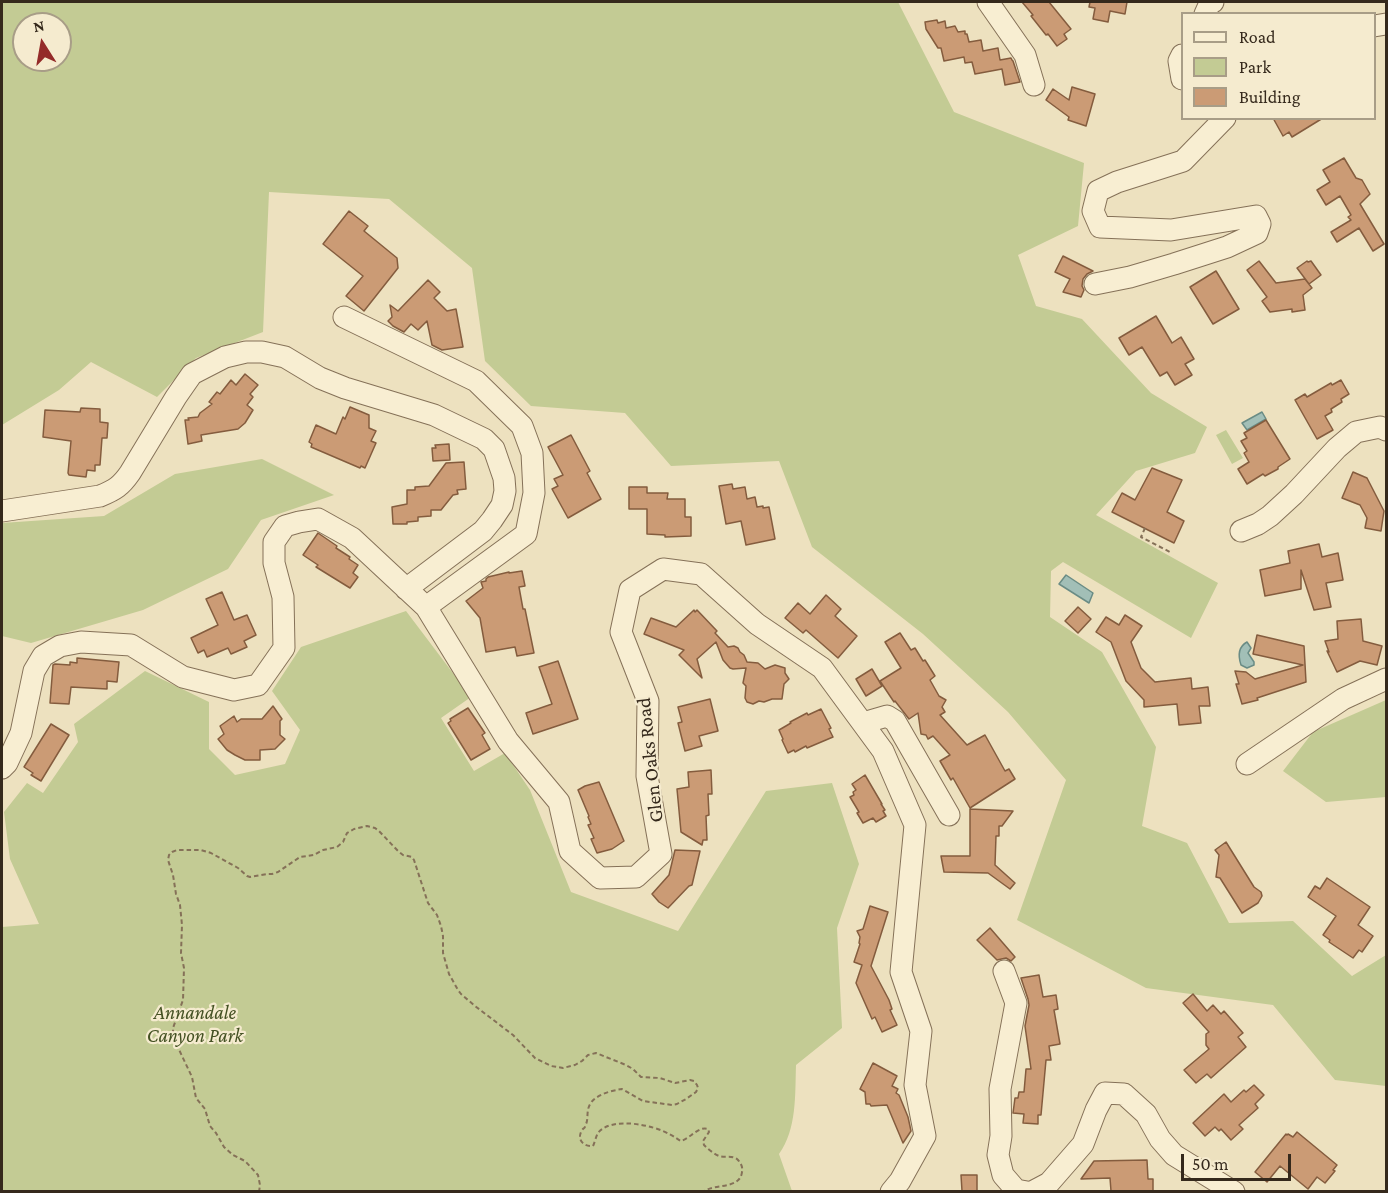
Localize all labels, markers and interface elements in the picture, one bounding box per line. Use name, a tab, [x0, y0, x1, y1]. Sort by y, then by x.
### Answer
north arrow	[12, 12, 72, 72]
legend	[1181, 12, 1376, 120]
text: N	[32, 16, 46, 35]
text: Road	[1239, 27, 1276, 47]
text: Park	[1239, 57, 1271, 77]
text: Building	[1239, 87, 1300, 107]
street label: Glen Oaks Road	[632, 696, 668, 824]
park label: Annandale Canyon Park	[147, 1001, 243, 1048]
scale bar	[1184, 1142, 1294, 1180]
text: 50 m	[1192, 1154, 1229, 1174]

